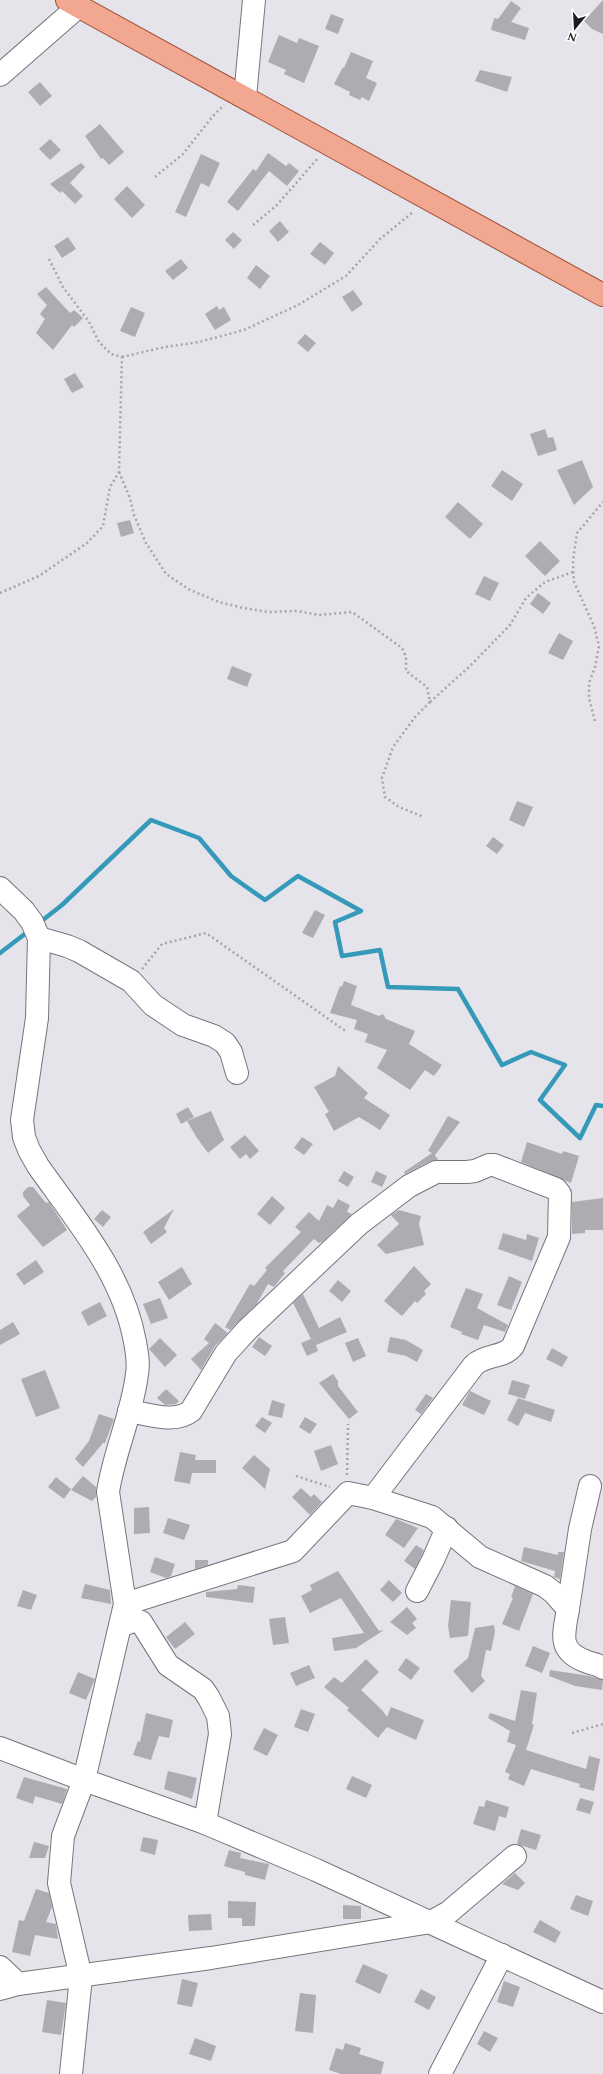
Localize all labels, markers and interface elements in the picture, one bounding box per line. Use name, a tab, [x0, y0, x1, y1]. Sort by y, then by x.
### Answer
north arrow	[555, 8, 595, 48]
text: N	[565, 28, 579, 47]

